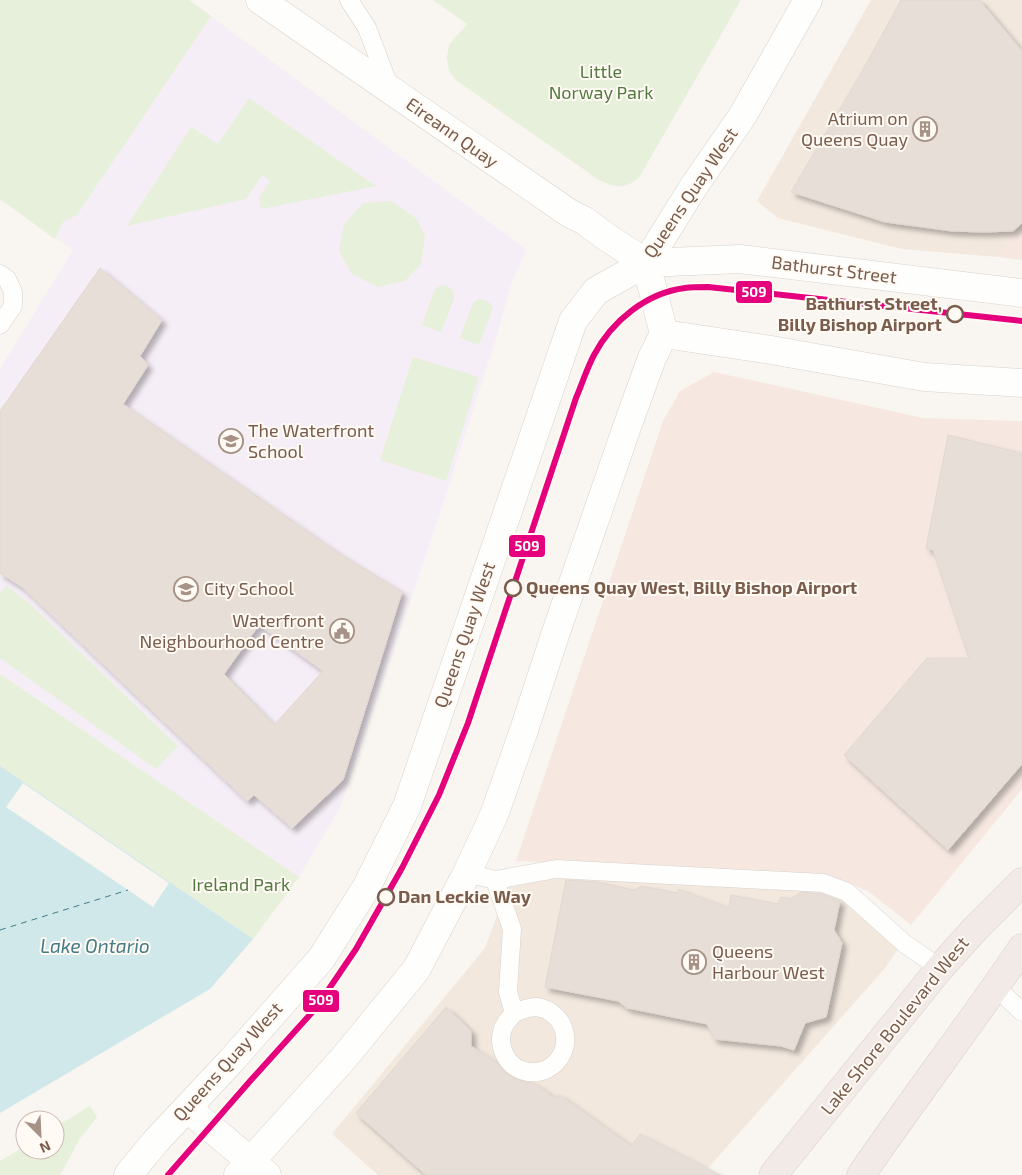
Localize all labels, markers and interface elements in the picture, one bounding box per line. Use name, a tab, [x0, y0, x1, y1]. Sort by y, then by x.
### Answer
park label: Little Norway Park	[549, 60, 653, 103]
street label: Eireann Quay	[402, 92, 503, 172]
place label: Atrium on Queens Quay	[801, 107, 908, 150]
building icon: Atrium on Queens Quay	[912, 116, 938, 142]
street label: Queens Quay West	[638, 123, 742, 262]
street label: Bathurst Street	[770, 250, 898, 288]
line badge: 509	[735, 280, 773, 304]
text: 509	[742, 283, 766, 300]
place label: Bathurst Street, Billy Bishop Airport	[778, 292, 943, 335]
marker: Bathurst Street, Billy Bishop Airport	[946, 305, 964, 323]
place label: The Waterfront School	[248, 419, 374, 462]
school or university icon: The Waterfront School	[218, 428, 244, 454]
line badge: 509	[508, 534, 546, 558]
text: 509	[515, 537, 539, 554]
street label: Queens Quay West	[429, 559, 499, 710]
school or university icon: City School	[173, 576, 199, 602]
place label: Queens Quay West, Billy Bishop Airport	[526, 576, 858, 598]
place label: City School	[204, 577, 295, 599]
marker: Queens Quay West, Billy Bishop Airport	[504, 579, 522, 597]
place label: Waterfront Neighbourhood Centre	[140, 609, 324, 652]
public building icon: Waterfront Neighbourhood Centre	[329, 618, 355, 644]
park label: Ireland Park	[192, 873, 290, 895]
place label: Dan Leckie Way	[398, 885, 532, 907]
marker: Dan Leckie Way	[377, 888, 395, 906]
street label: Lake Shore Boulevard West	[816, 932, 973, 1119]
water label: Lake Ontario	[40, 934, 150, 957]
place label: Queens Harbour West	[712, 940, 825, 983]
building icon: Queens Harbour West	[681, 949, 707, 975]
line badge: 509	[302, 989, 340, 1013]
text: 509	[309, 991, 333, 1008]
street label: Queens Quay West	[168, 997, 287, 1125]
north arrow	[15, 1110, 65, 1160]
text: N	[37, 1138, 54, 1157]

